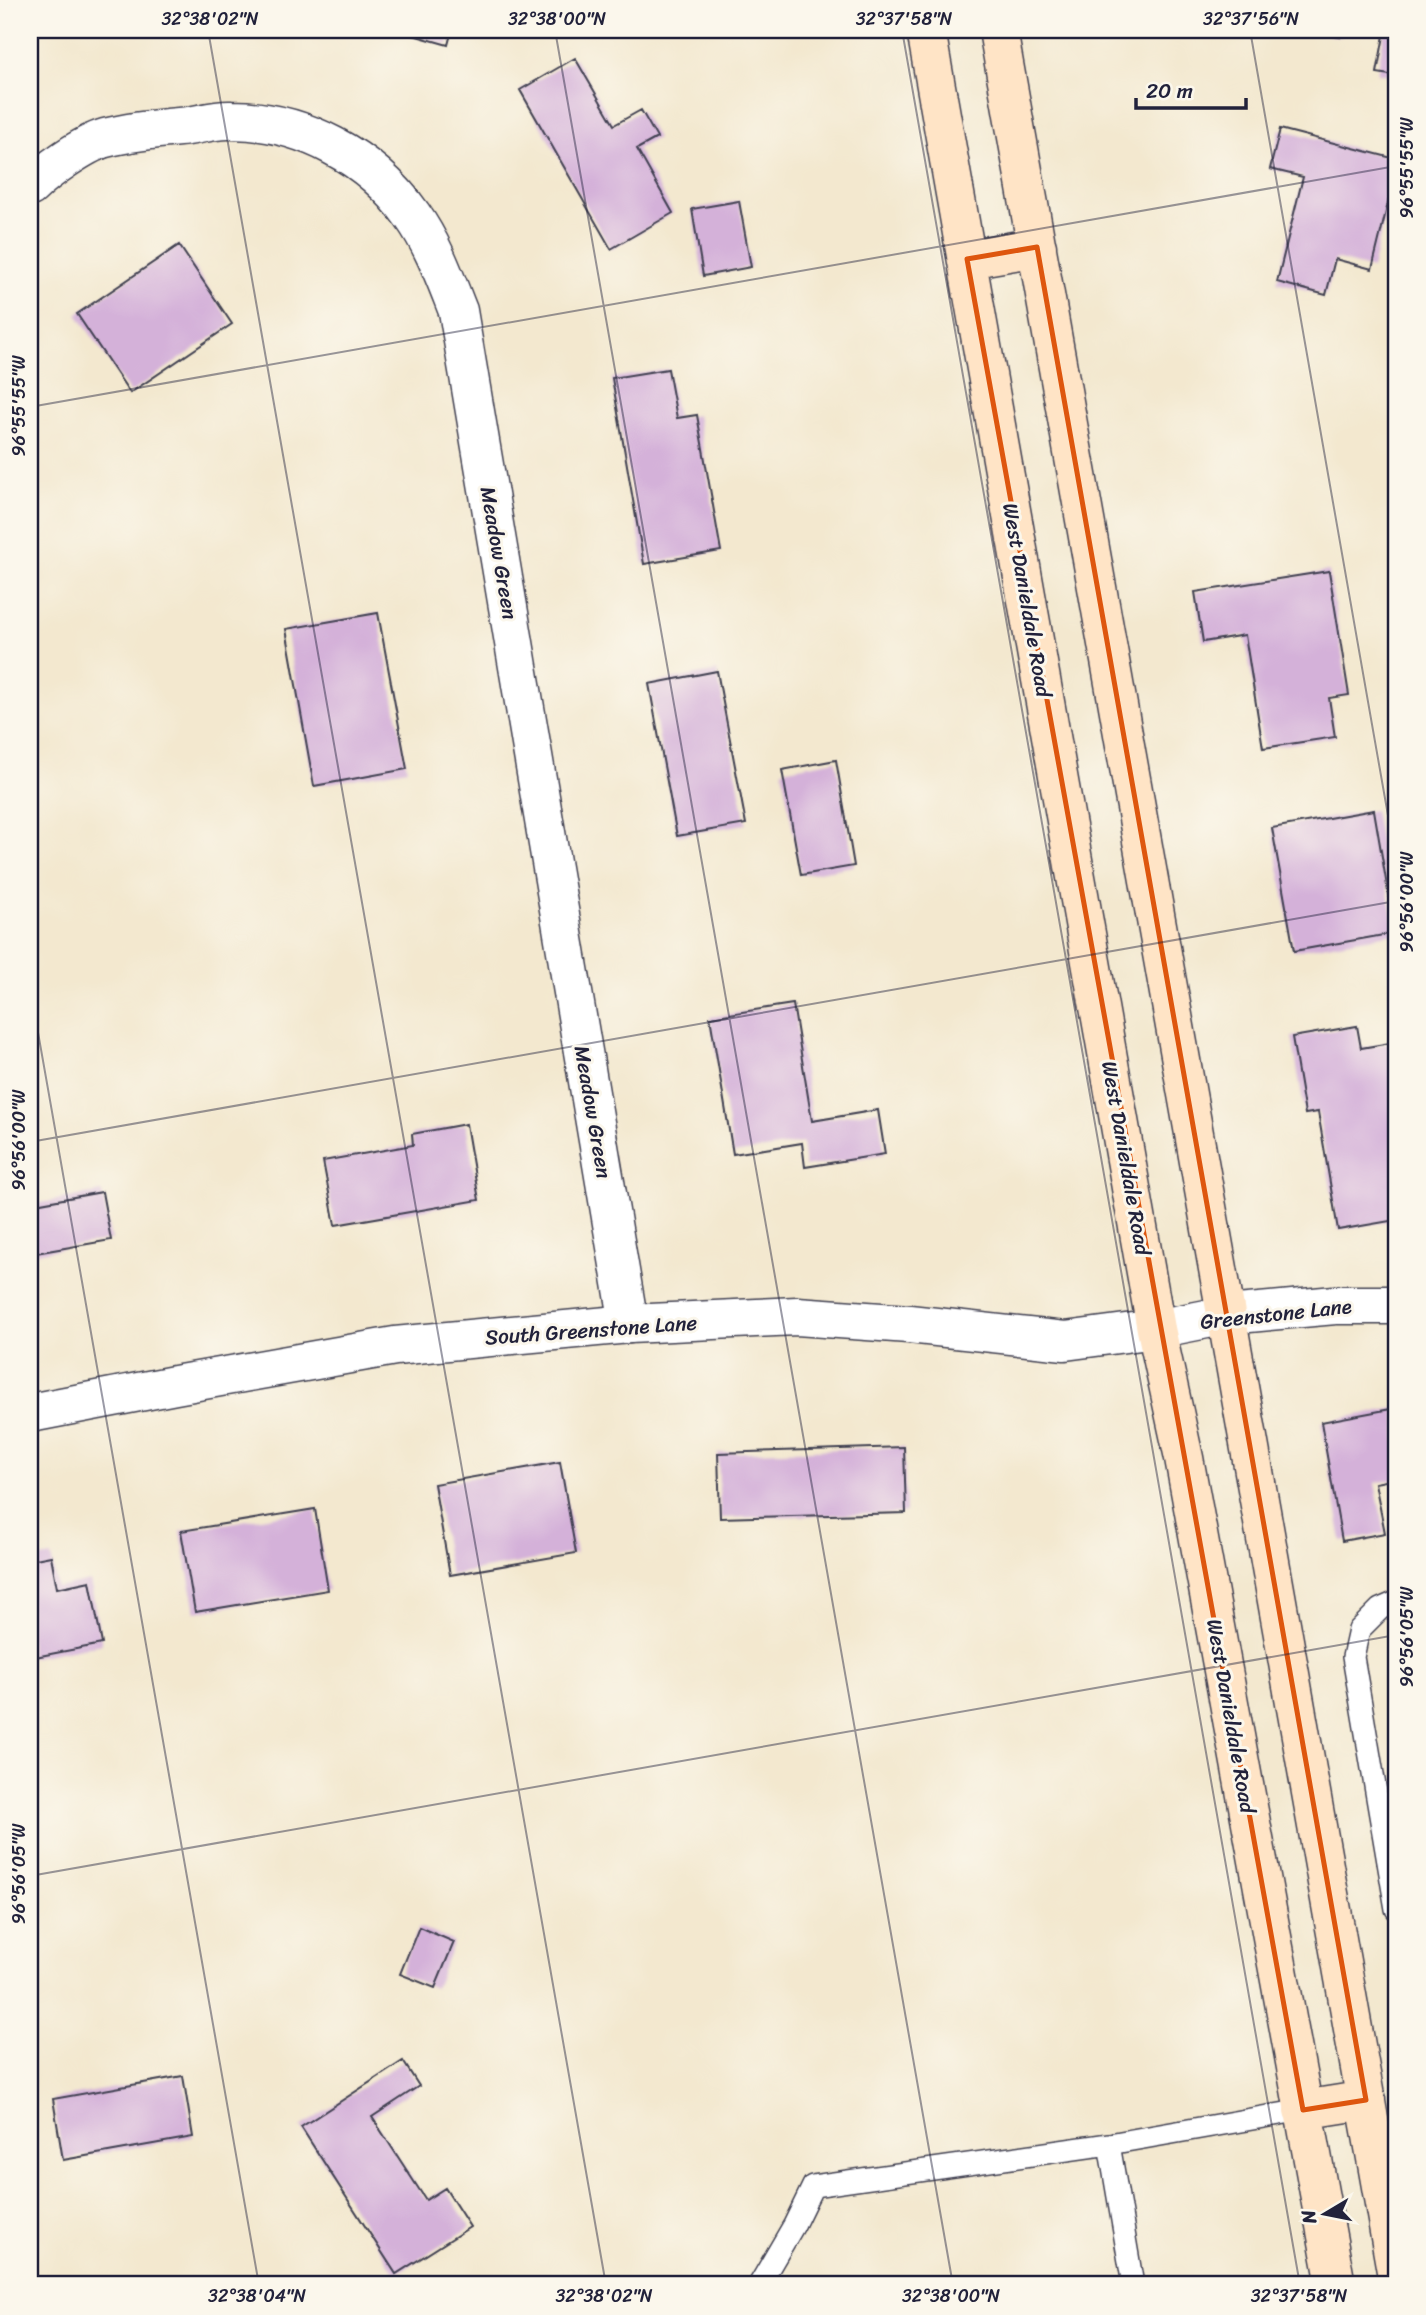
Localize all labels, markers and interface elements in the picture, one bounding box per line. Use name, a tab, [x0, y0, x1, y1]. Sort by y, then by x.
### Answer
text: 32°38'02"N	[161, 3, 259, 35]
text: 32°38'00"N	[508, 3, 607, 35]
text: 32°37'58"N	[856, 3, 953, 35]
text: 32°37'56"N	[1203, 3, 1300, 35]
scale bar	[1136, 66, 1246, 110]
text: 20 m	[1146, 72, 1193, 110]
text: 96°55'55"W	[1391, 116, 1423, 219]
text: 96°55'55"W	[3, 354, 35, 457]
street label: Meadow Green	[469, 483, 529, 623]
street label: West Danieldale Road	[991, 500, 1063, 702]
text: 96°56'00"W	[1391, 850, 1423, 953]
street label: Meadow Green	[563, 1042, 623, 1182]
street label: West Danieldale Road	[1090, 1058, 1162, 1260]
text: 96°56'00"W	[3, 1088, 35, 1191]
street label: Greenstone Lane	[1198, 1287, 1354, 1341]
street label: South Greenstone Lane	[484, 1304, 699, 1356]
text: 96°56'05"W	[1391, 1586, 1423, 1687]
street label: West Danieldale Road	[1195, 1616, 1267, 1818]
text: 96°56'05"W	[3, 1823, 35, 1924]
north arrow	[1290, 2178, 1360, 2248]
text: N	[1291, 2207, 1326, 2227]
text: 32°38'04"N	[208, 2280, 307, 2312]
text: 32°38'02"N	[555, 2280, 653, 2312]
text: 32°38'00"N	[902, 2280, 1001, 2312]
text: 32°37'58"N	[1251, 2280, 1348, 2312]

